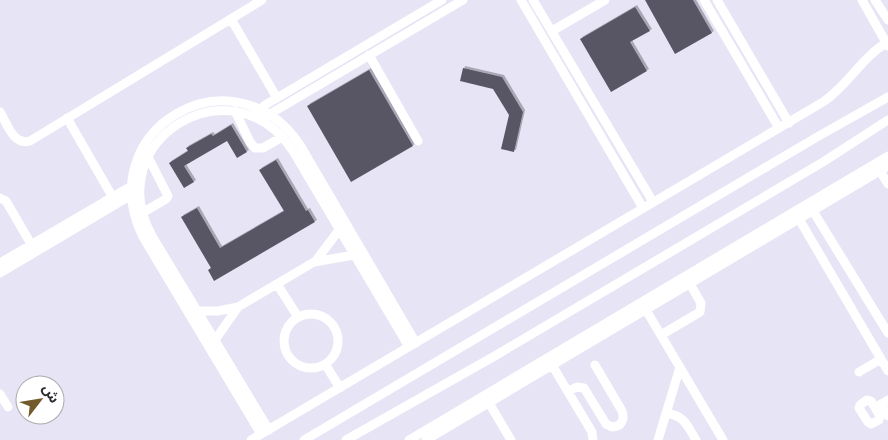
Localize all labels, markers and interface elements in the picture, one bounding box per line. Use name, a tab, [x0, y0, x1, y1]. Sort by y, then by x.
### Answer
north arrow	[15, 375, 65, 425]
text: ش	[39, 381, 63, 406]

